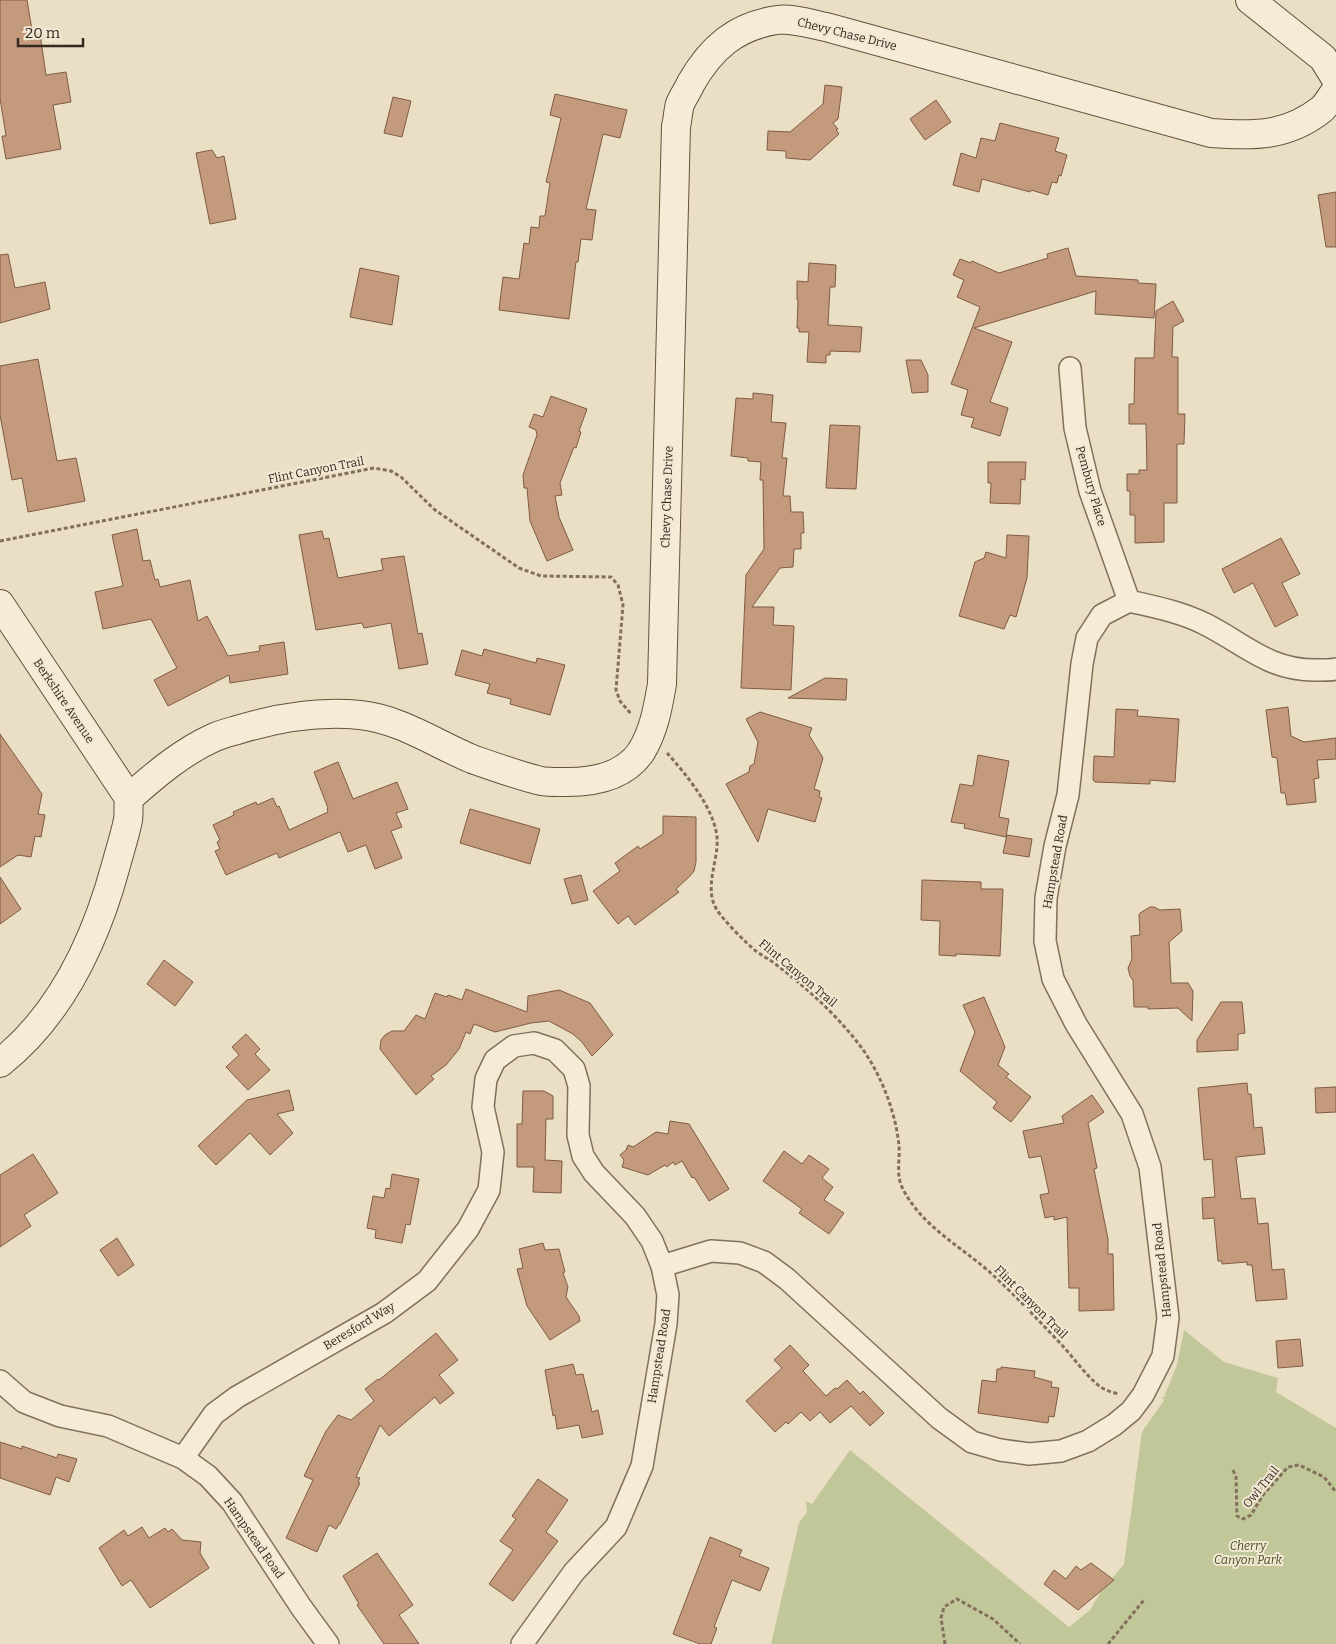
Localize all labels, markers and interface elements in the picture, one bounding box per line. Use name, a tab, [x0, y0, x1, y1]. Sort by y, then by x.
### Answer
scale bar	[18, 15, 82, 47]
street label: Chevy Chase Drive	[796, 15, 898, 53]
text: 20 m	[25, 24, 61, 42]
street label: Pembury Place	[1073, 444, 1109, 528]
street label: Chevy Chase Drive	[658, 446, 676, 548]
street label: Flint Canyon Trail	[267, 454, 366, 486]
street label: Berkshire Avenue	[31, 656, 97, 746]
street label: Hampstead Road	[1040, 814, 1070, 910]
street label: Flint Canyon Trail	[756, 936, 840, 1010]
street label: Hampstead Road	[1150, 1222, 1174, 1318]
street label: Flint Canyon Trail	[992, 1263, 1071, 1342]
street label: Beresford Way	[321, 1299, 398, 1353]
street label: Hampstead Road	[645, 1308, 673, 1404]
street label: Owl Trail	[1240, 1463, 1282, 1511]
street label: Hampstead Road	[221, 1495, 287, 1581]
park label: Cherry Canyon Park	[1214, 1539, 1283, 1567]

